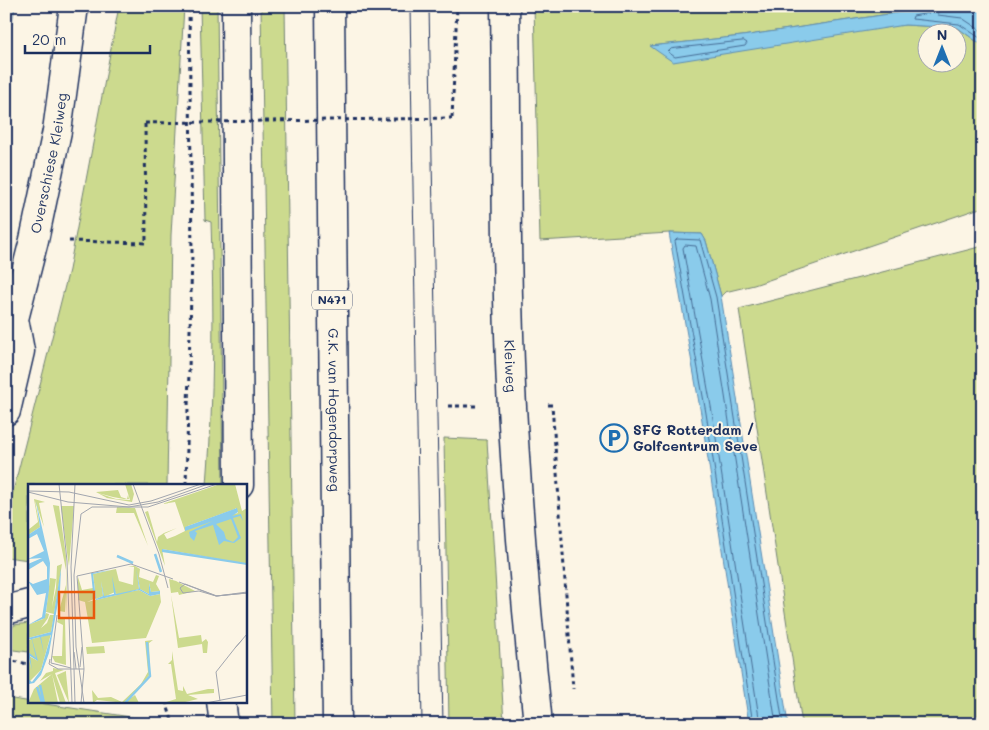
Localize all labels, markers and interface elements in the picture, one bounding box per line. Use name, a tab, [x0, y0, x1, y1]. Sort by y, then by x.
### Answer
scale bar	[25, 22, 150, 54]
north arrow	[916, 22, 966, 72]
text: N	[937, 25, 947, 44]
text: 20 m	[32, 29, 66, 49]
street label: Overschiese Kleiweg	[26, 92, 71, 235]
road number: N471	[312, 290, 352, 310]
street label: G.K. van Hogendorpweg	[324, 328, 345, 492]
street label: Kleiweg	[500, 339, 521, 393]
place label: SFG Rotterdam / Golfcentrum Seve	[633, 420, 758, 455]
parking icon: SFG Rotterdam / Golfcentrum Seve	[599, 423, 629, 453]
inset map	[28, 484, 246, 702]

